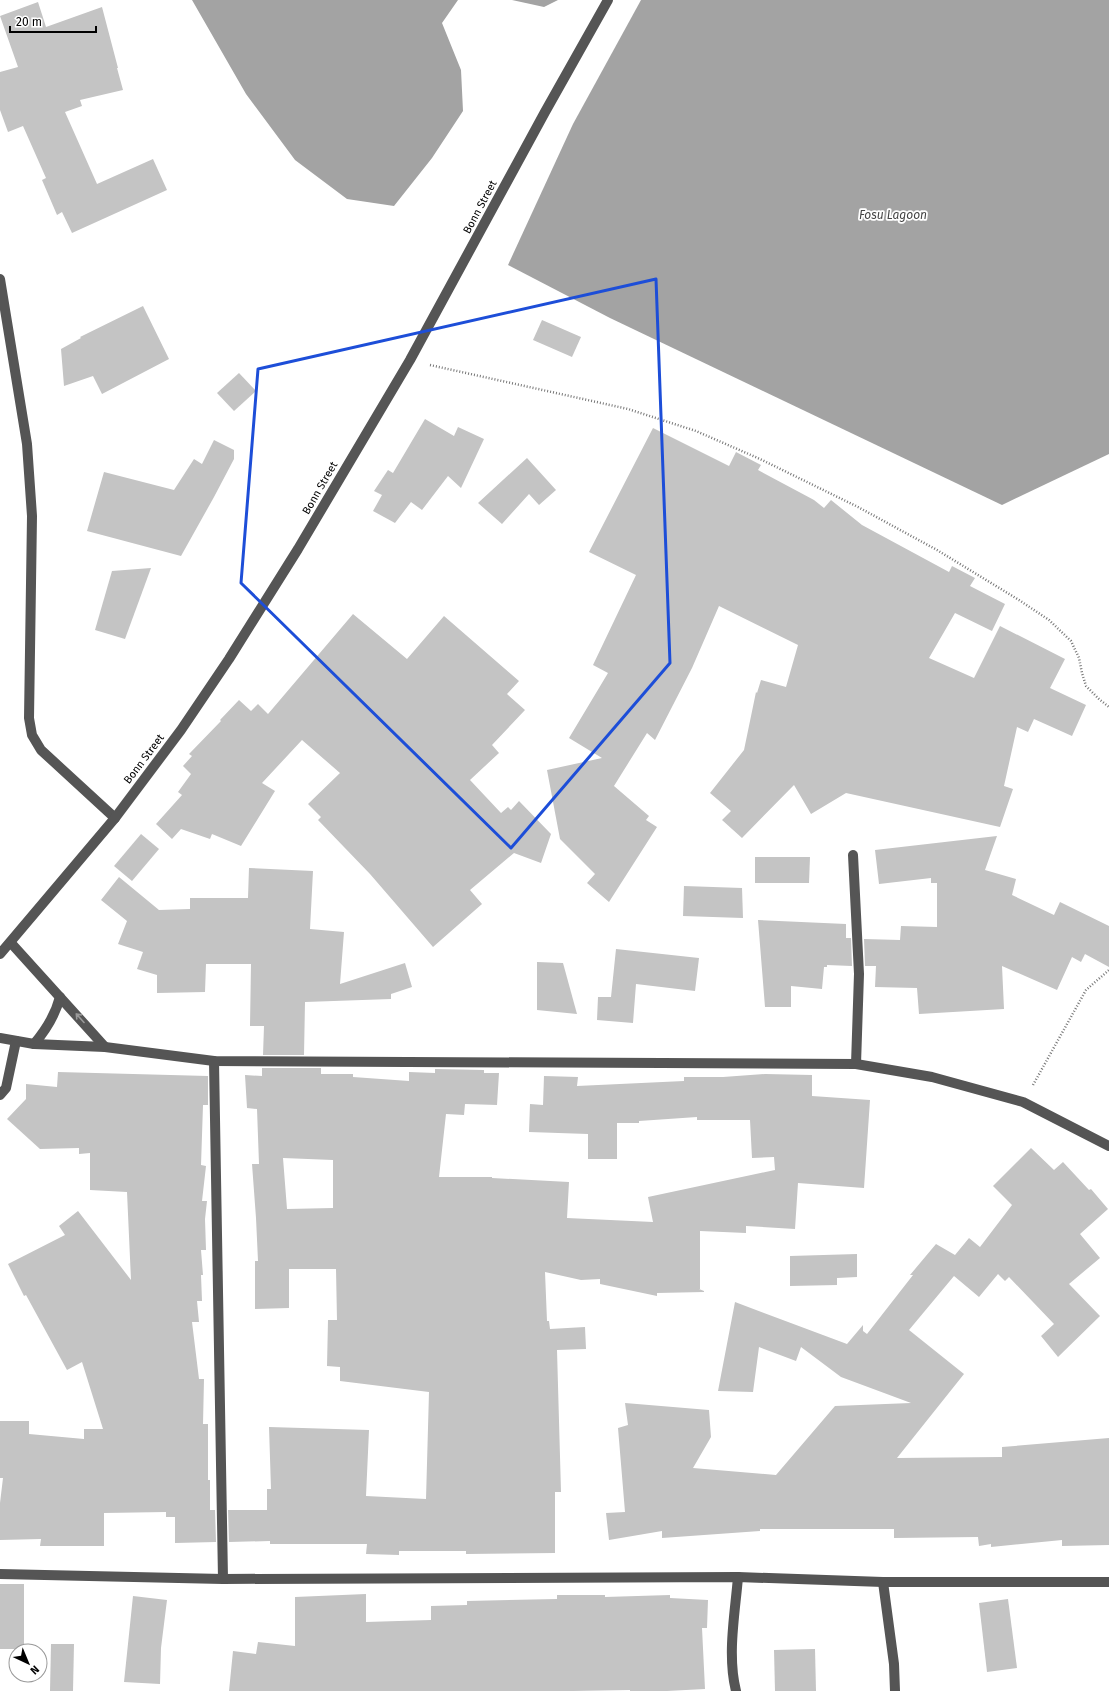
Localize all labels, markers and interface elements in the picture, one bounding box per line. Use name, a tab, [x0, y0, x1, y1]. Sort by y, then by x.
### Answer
scale bar	[10, 8, 96, 34]
text: 20 m	[16, 15, 42, 29]
street label: Bonn Street	[460, 178, 500, 236]
water label: Fosu Lagoon	[859, 208, 927, 222]
street label: Bonn Street	[300, 459, 340, 517]
street label: Bonn Street	[121, 732, 167, 786]
one-way arrow	[75, 1013, 84, 1023]
north arrow	[8, 1643, 48, 1683]
text: N	[27, 1663, 42, 1677]

